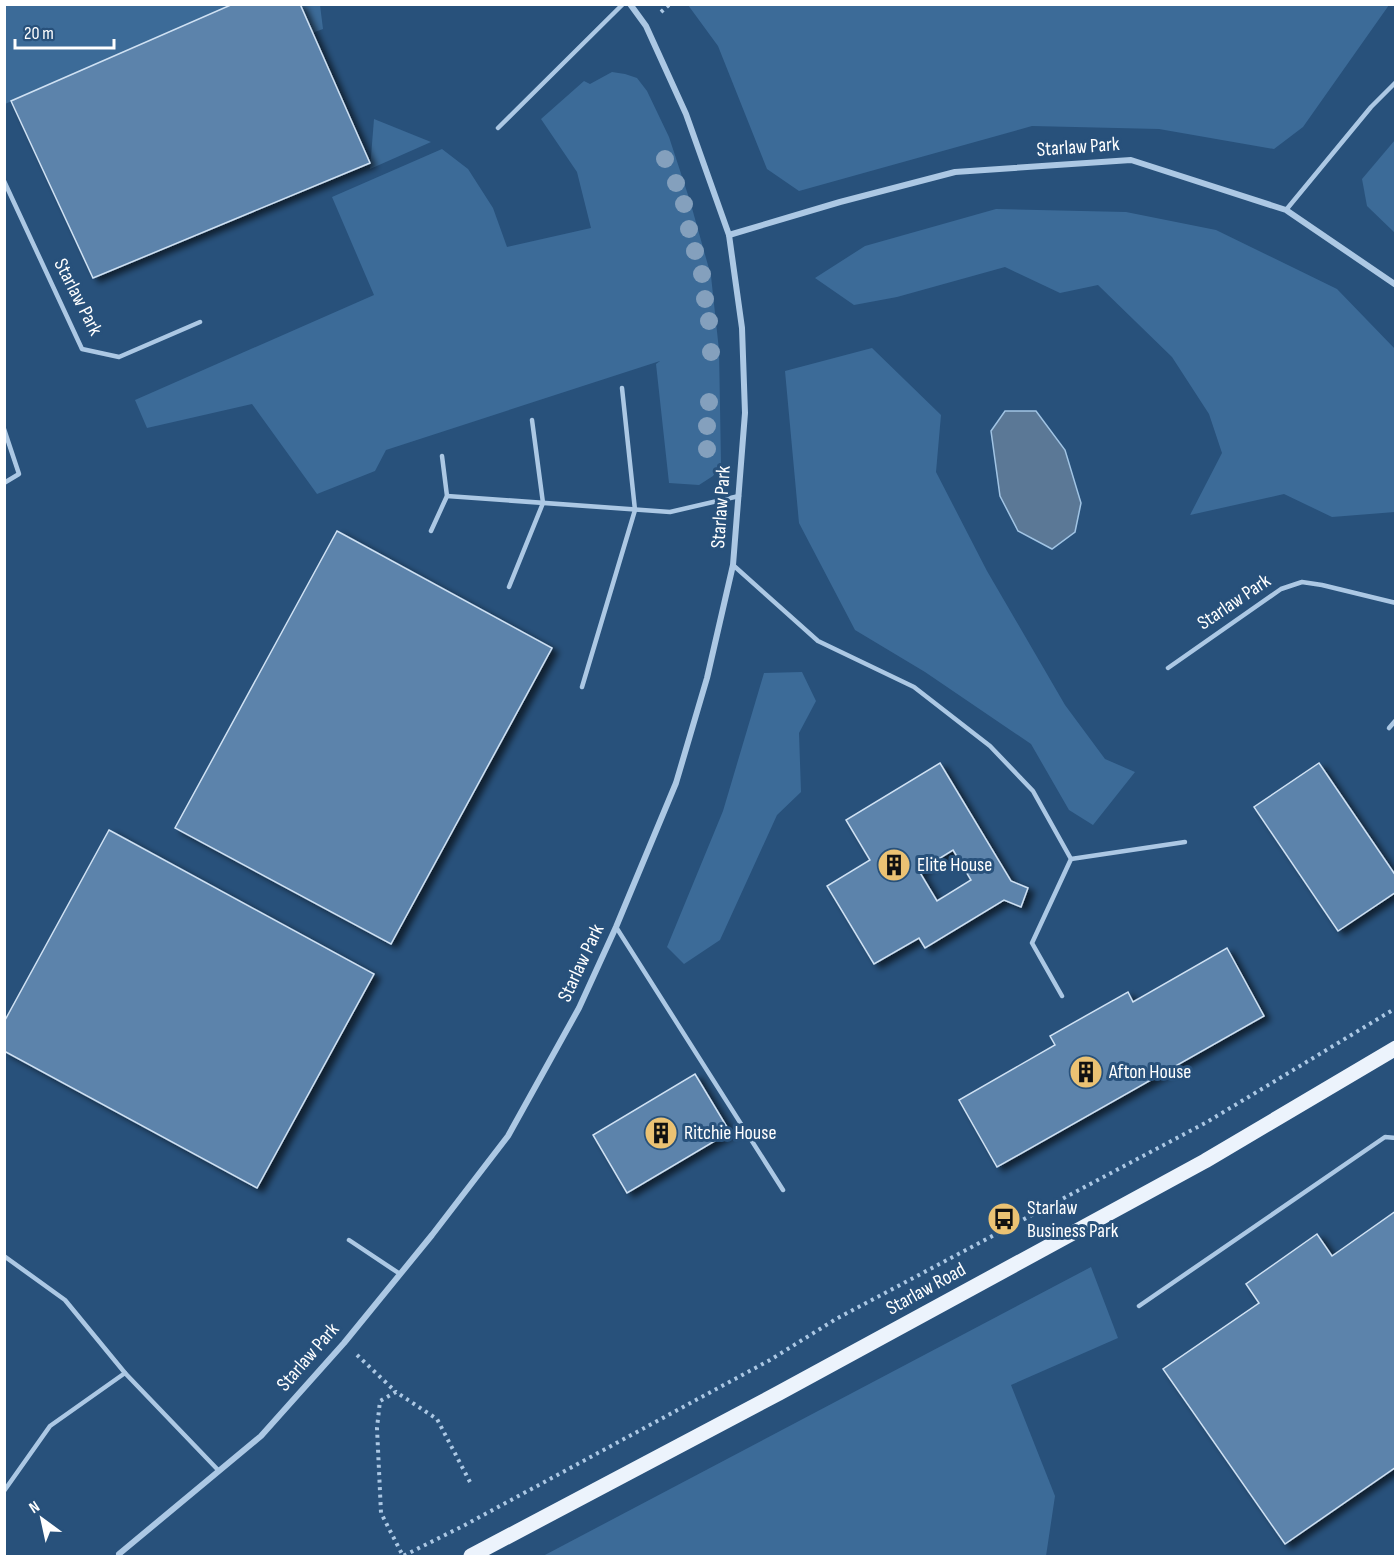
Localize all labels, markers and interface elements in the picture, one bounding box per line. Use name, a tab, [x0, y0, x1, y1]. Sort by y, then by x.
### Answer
scale bar	[15, 12, 114, 50]
text: 20 m	[24, 23, 54, 44]
street label: Starlaw Park	[1036, 132, 1121, 162]
street label: Starlaw Park	[48, 255, 108, 340]
street label: Starlaw Park	[706, 464, 736, 549]
street label: Starlaw Park	[1193, 569, 1275, 635]
building icon: Elite House	[876, 847, 912, 883]
place label: Elite House	[917, 853, 992, 877]
street label: Starlaw Park	[553, 920, 610, 1006]
building icon: Afton House	[1068, 1054, 1104, 1090]
place label: Afton House	[1108, 1060, 1191, 1084]
building icon: Ritchie House	[643, 1115, 679, 1151]
place label: Ritchie House	[684, 1121, 776, 1145]
place label: Starlaw Business Park	[1027, 1196, 1119, 1243]
bus stop icon: Starlaw Business Park	[986, 1201, 1022, 1237]
street label: Starlaw Road	[882, 1257, 970, 1321]
street label: Starlaw Park	[272, 1318, 345, 1396]
north arrow	[12, 1489, 72, 1549]
text: N	[26, 1497, 43, 1518]

